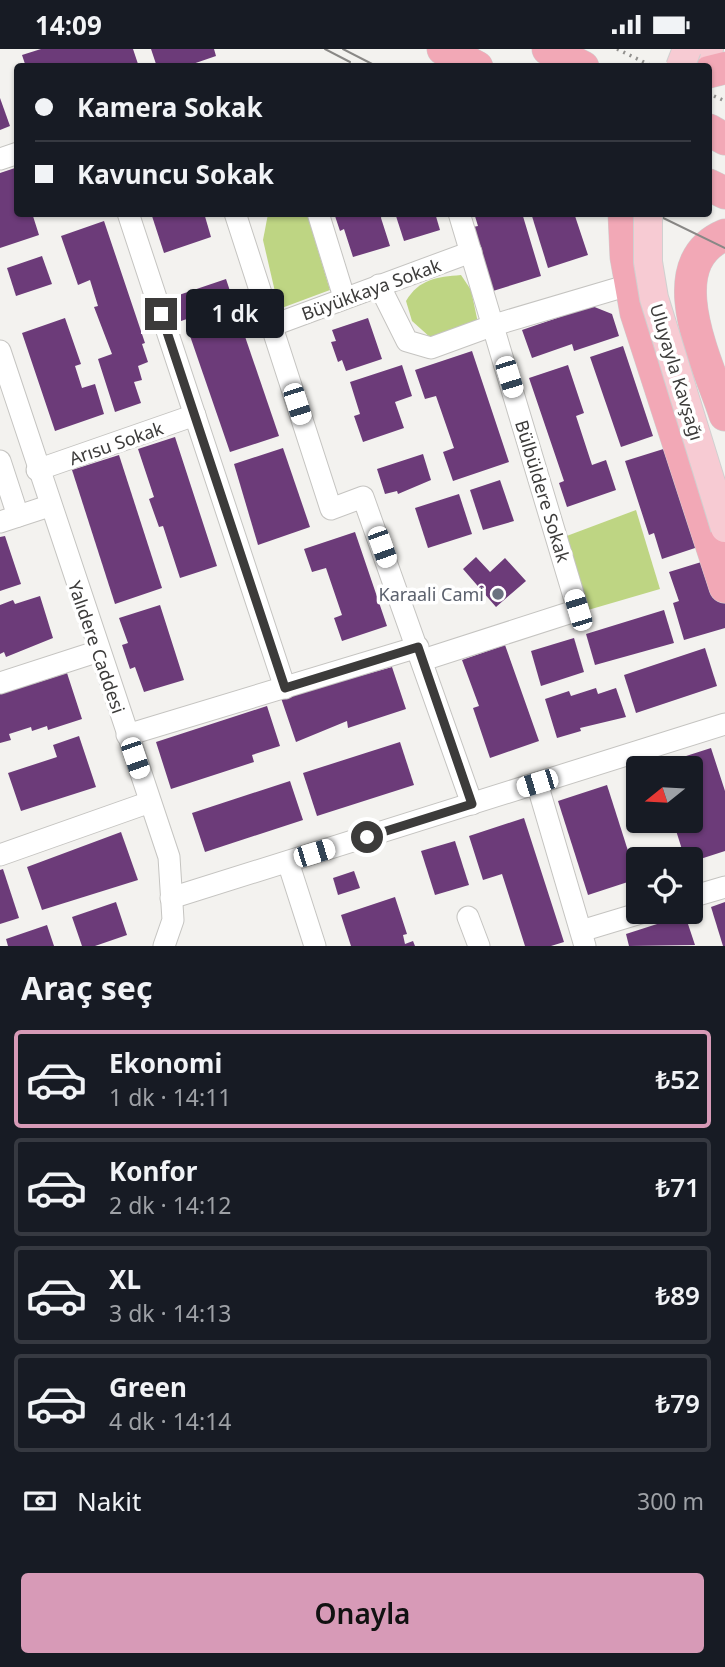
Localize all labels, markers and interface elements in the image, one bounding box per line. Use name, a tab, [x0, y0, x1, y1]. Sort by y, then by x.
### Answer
text: 14:09	[35, 7, 102, 43]
text: Kamera Sokak	[77, 89, 263, 125]
text: Kavuncu Sokak	[77, 156, 274, 192]
street label: Büyükkaya Sokak	[298, 253, 444, 325]
callout: 1 dk	[186, 289, 284, 339]
text: 1 dk	[211, 297, 259, 329]
route end	[145, 298, 177, 330]
street label: Uluyayla Kavşağı	[645, 301, 709, 443]
car	[493, 354, 526, 400]
car	[281, 381, 314, 427]
street label: Arısu Sokak	[66, 416, 167, 470]
street label: Bülbüldere Sokak	[510, 417, 576, 565]
car	[365, 524, 400, 570]
street label: Yalıdere Caddesi	[63, 577, 131, 717]
place label: Karaali Cami	[379, 582, 484, 606]
marker: Karaali Cami	[490, 586, 506, 602]
car	[562, 587, 595, 633]
car	[119, 735, 152, 781]
north arrow	[626, 756, 704, 833]
map controls	[626, 756, 703, 924]
car	[514, 767, 561, 799]
route start	[351, 821, 383, 853]
car	[291, 837, 338, 869]
button: locate	[626, 847, 703, 924]
text: Araç seç	[21, 966, 153, 1009]
text: Ekonomi	[109, 1045, 222, 1081]
icon: car	[25, 1048, 88, 1111]
text: ₺52	[655, 1061, 700, 1097]
text: 1 dk · 14:11	[109, 1081, 231, 1113]
text: Konfor	[109, 1153, 197, 1189]
icon: car	[25, 1156, 88, 1219]
text: ₺71	[655, 1169, 700, 1205]
text: 2 dk · 14:12	[109, 1189, 231, 1221]
text: XL	[109, 1261, 141, 1297]
icon: car	[25, 1264, 88, 1327]
text: ₺89	[655, 1277, 700, 1313]
text: 3 dk · 14:13	[109, 1297, 231, 1329]
text: Green	[109, 1369, 187, 1405]
icon: car	[25, 1372, 88, 1435]
text: ₺79	[655, 1385, 700, 1421]
text: 4 dk · 14:14	[109, 1405, 231, 1437]
icon: cash	[21, 1482, 59, 1520]
text: Nakit	[77, 1483, 141, 1519]
text: 300 m	[637, 1485, 704, 1517]
button: Onayla	[21, 1573, 704, 1653]

